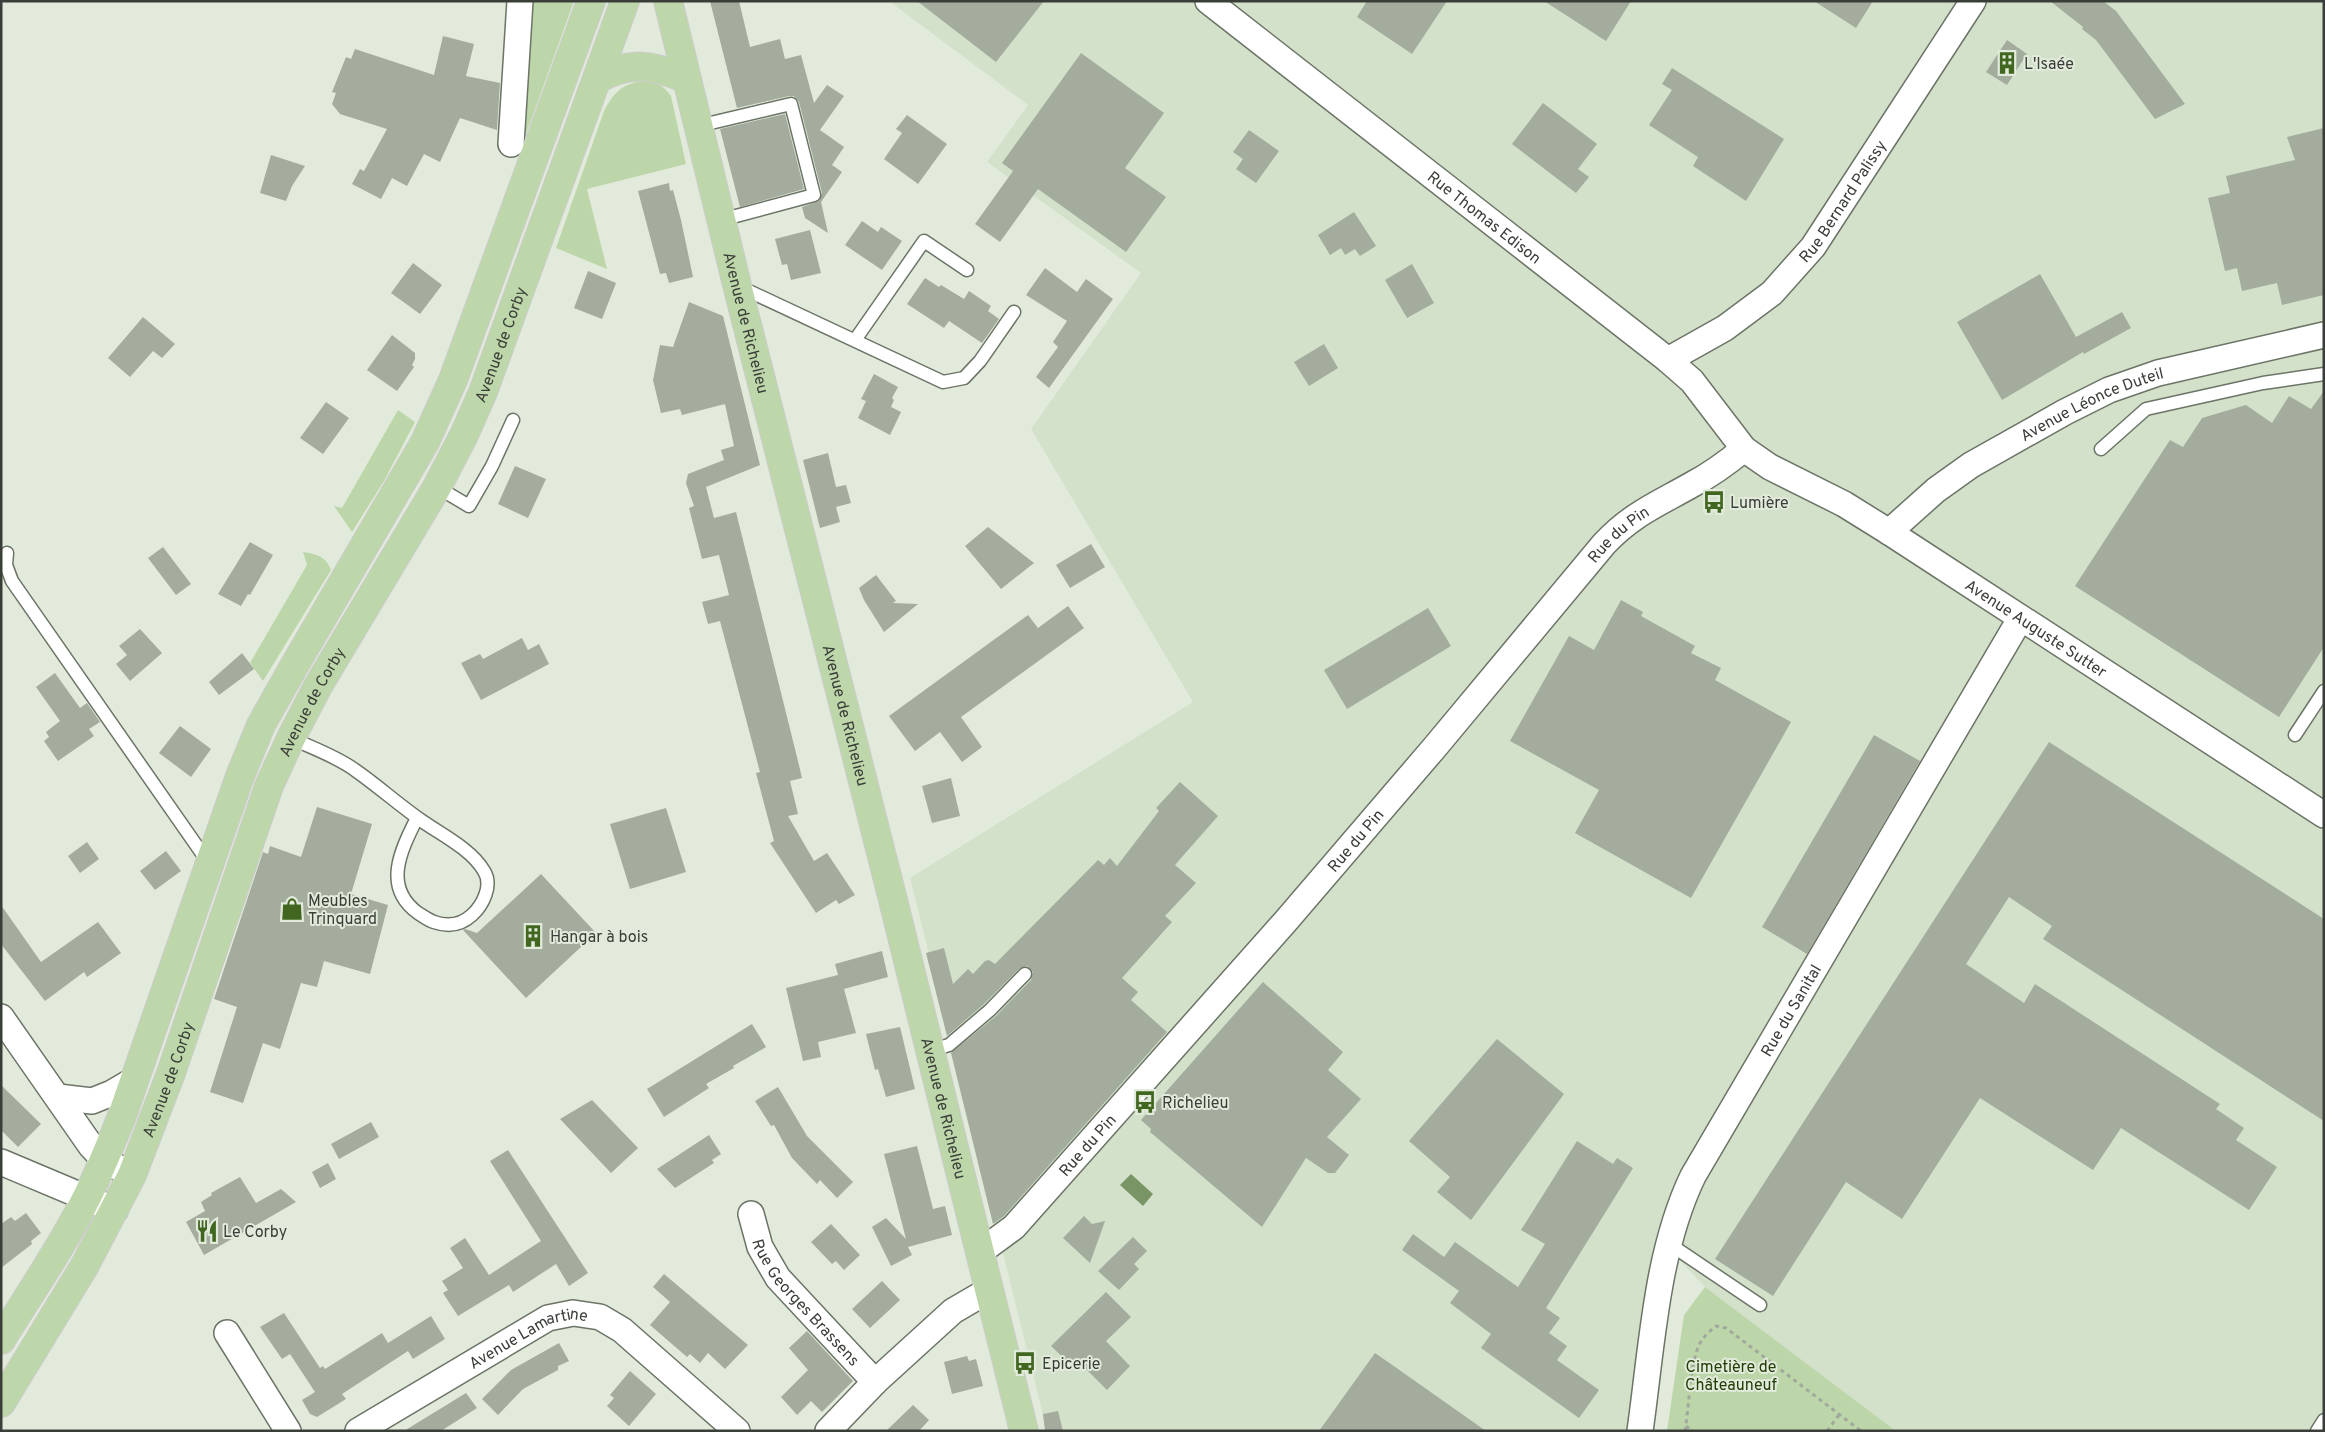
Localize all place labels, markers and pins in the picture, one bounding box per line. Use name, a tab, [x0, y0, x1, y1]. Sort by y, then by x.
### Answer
building icon: L'Isaée	[1994, 50, 2020, 76]
place label: L'Isaée	[2024, 55, 2074, 75]
bus stop icon: Lumière	[1701, 489, 1727, 515]
place label: Lumière	[1730, 494, 1789, 514]
place label: Meubles Trinquard	[308, 892, 377, 930]
shop icon: Meubles Trinquard	[279, 896, 305, 922]
building icon: Hangar à bois	[520, 923, 546, 949]
place label: Hangar à bois	[550, 928, 648, 948]
bus stop icon: Richelieu	[1132, 1089, 1158, 1115]
place label: Richelieu	[1162, 1094, 1228, 1114]
restaurant icon: Le Corby	[194, 1218, 220, 1244]
place label: Le Corby	[223, 1223, 287, 1243]
bus stop icon: Epicerie	[1012, 1350, 1038, 1376]
place label: Epicerie	[1042, 1355, 1100, 1375]

